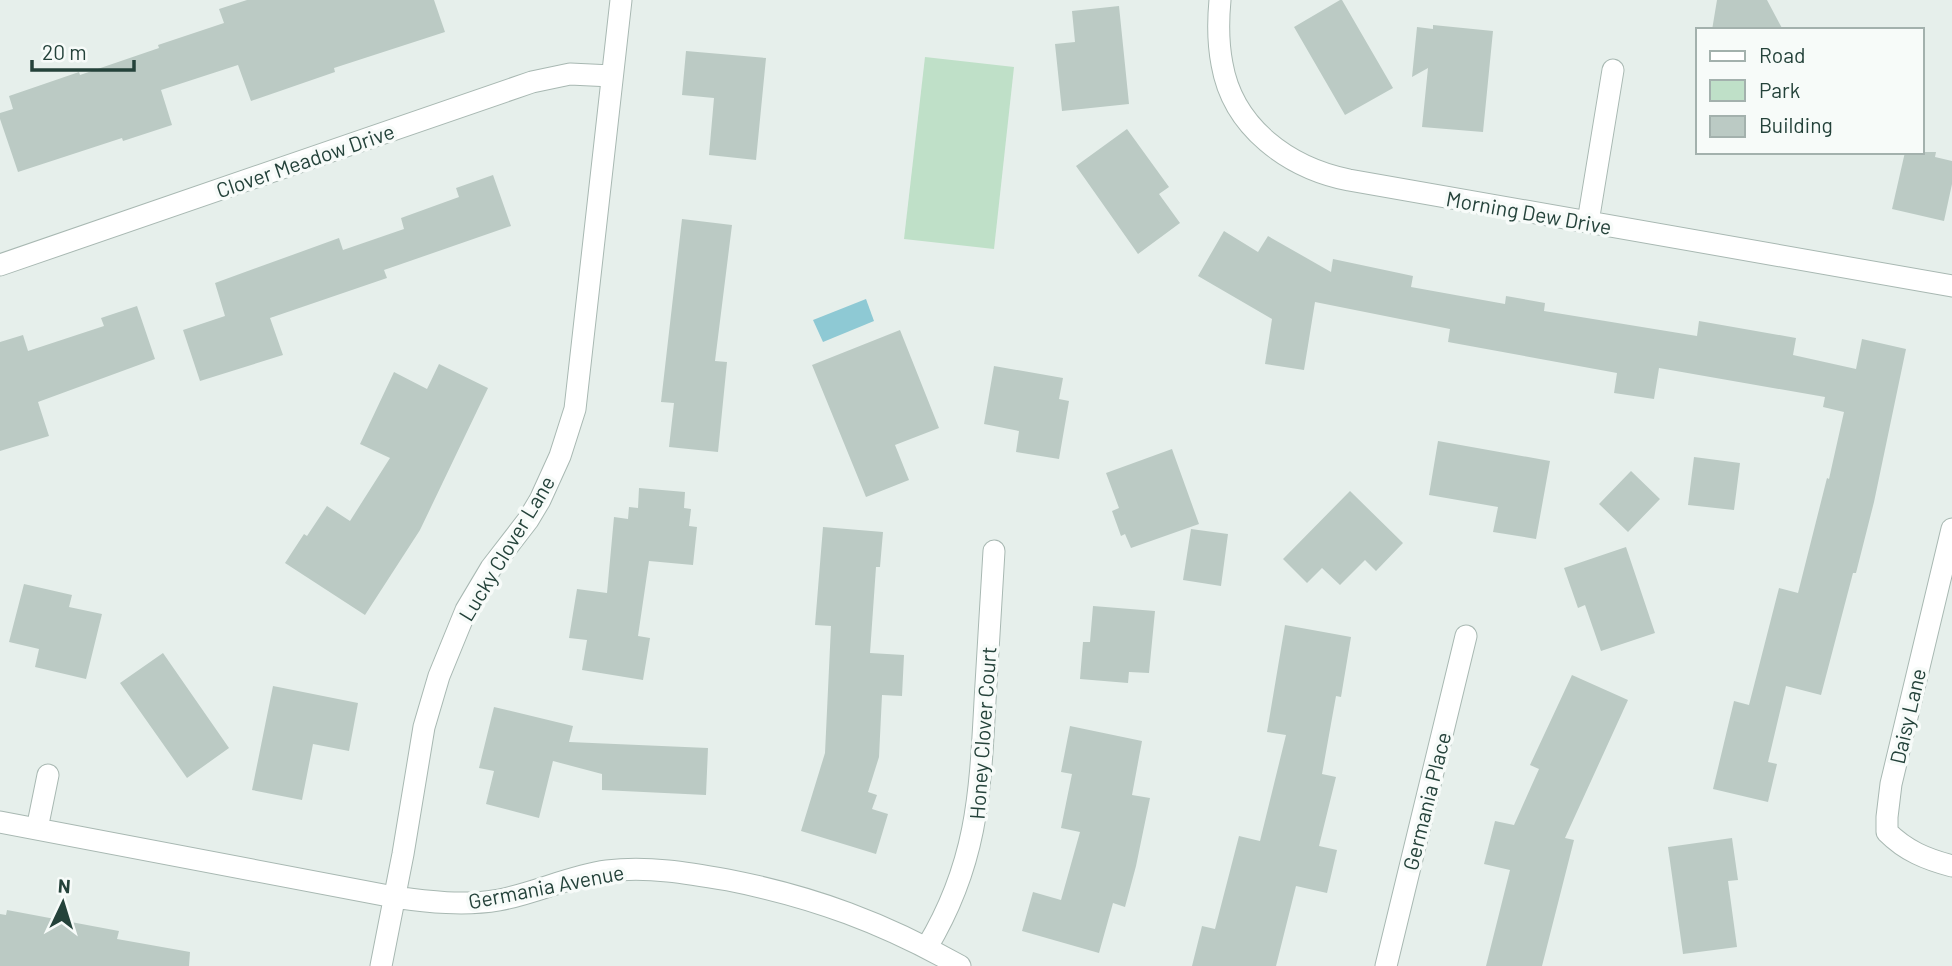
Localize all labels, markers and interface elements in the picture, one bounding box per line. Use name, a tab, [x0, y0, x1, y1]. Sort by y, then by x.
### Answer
scale bar	[32, 28, 133, 72]
legend	[1696, 28, 1924, 154]
text: 20 m	[42, 39, 87, 64]
text: Road	[1759, 42, 1805, 67]
text: Park	[1759, 77, 1800, 102]
text: Building	[1759, 112, 1833, 137]
street label: Clover Meadow Drive	[213, 118, 397, 202]
street label: Morning Dew Drive	[1444, 185, 1614, 239]
street label: Lucky Clover Lane	[453, 471, 559, 625]
street label: Honey Clover Court	[963, 646, 1001, 820]
street label: Daisy Lane	[1884, 666, 1930, 766]
street label: Germania Place	[1397, 729, 1455, 873]
street label: Germania Avenue	[466, 859, 626, 913]
north arrow	[28, 868, 98, 938]
text: N	[57, 874, 71, 897]

